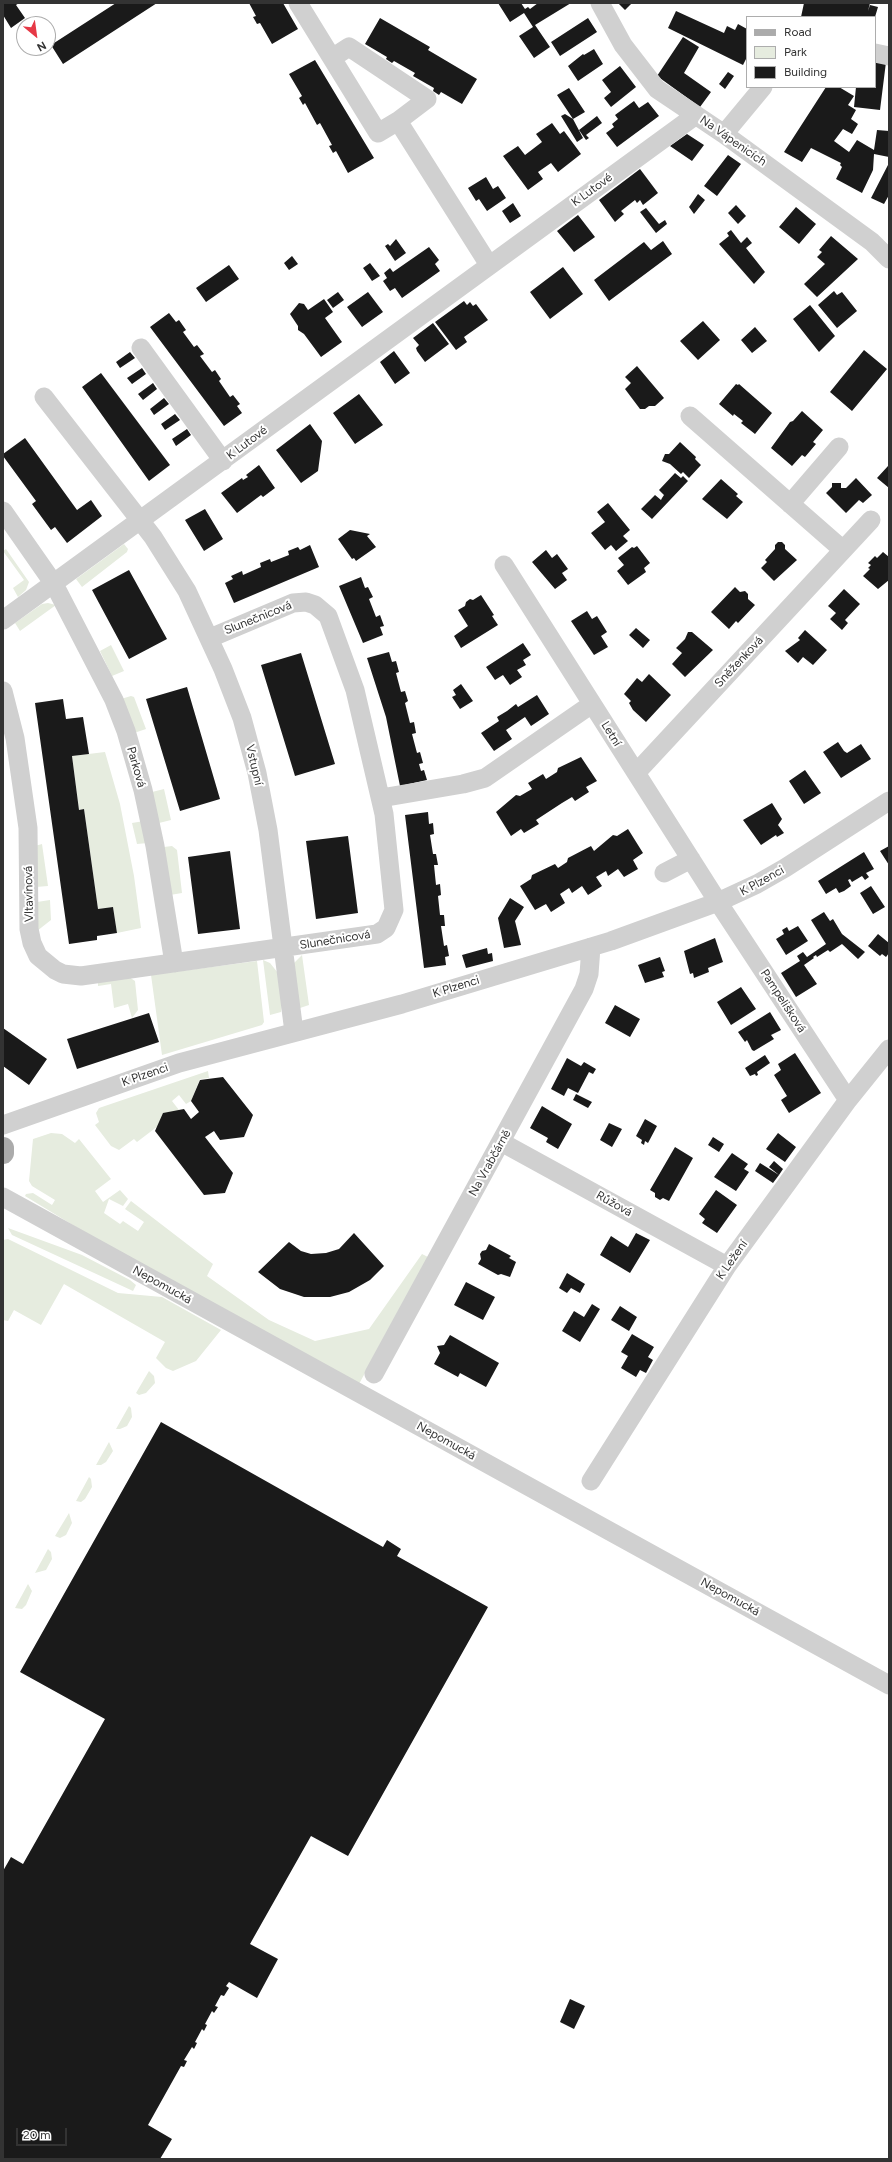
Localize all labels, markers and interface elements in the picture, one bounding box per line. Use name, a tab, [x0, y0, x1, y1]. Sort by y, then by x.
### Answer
north arrow	[16, 16, 56, 56]
legend	[746, 16, 876, 88]
text: Road	[784, 25, 812, 39]
text: N	[35, 38, 48, 54]
text: Park	[784, 45, 807, 59]
text: Building	[784, 65, 827, 79]
street label: Na Vápenicích	[697, 113, 769, 169]
street label: K Lutové	[569, 170, 615, 210]
street label: K Lutové	[224, 423, 270, 463]
street label: Slunečnicová	[222, 598, 294, 638]
street label: Sněženková	[712, 634, 766, 690]
street label: Letní	[598, 719, 624, 749]
street label: Vstupní	[242, 743, 266, 787]
street label: Parková	[123, 745, 149, 789]
street label: K Plzenci	[737, 863, 787, 899]
street label: Vltavínová	[21, 866, 37, 922]
street label: Slunečnicová	[299, 927, 371, 953]
street label: Pampelišková	[757, 967, 809, 1035]
street label: K Plzenci	[431, 973, 481, 1001]
street label: K Plzenci	[120, 1060, 170, 1090]
street label: Na Vrabčárně	[466, 1127, 514, 1199]
street label: Růžová	[593, 1188, 635, 1220]
street label: K Ležení	[713, 1237, 751, 1283]
street label: Nepomucká	[130, 1263, 194, 1307]
street label: Nepomucká	[414, 1419, 478, 1463]
street label: Nepomucká	[698, 1575, 762, 1619]
scale bar	[18, 2120, 69, 2146]
text: 20 m	[23, 2128, 51, 2142]

